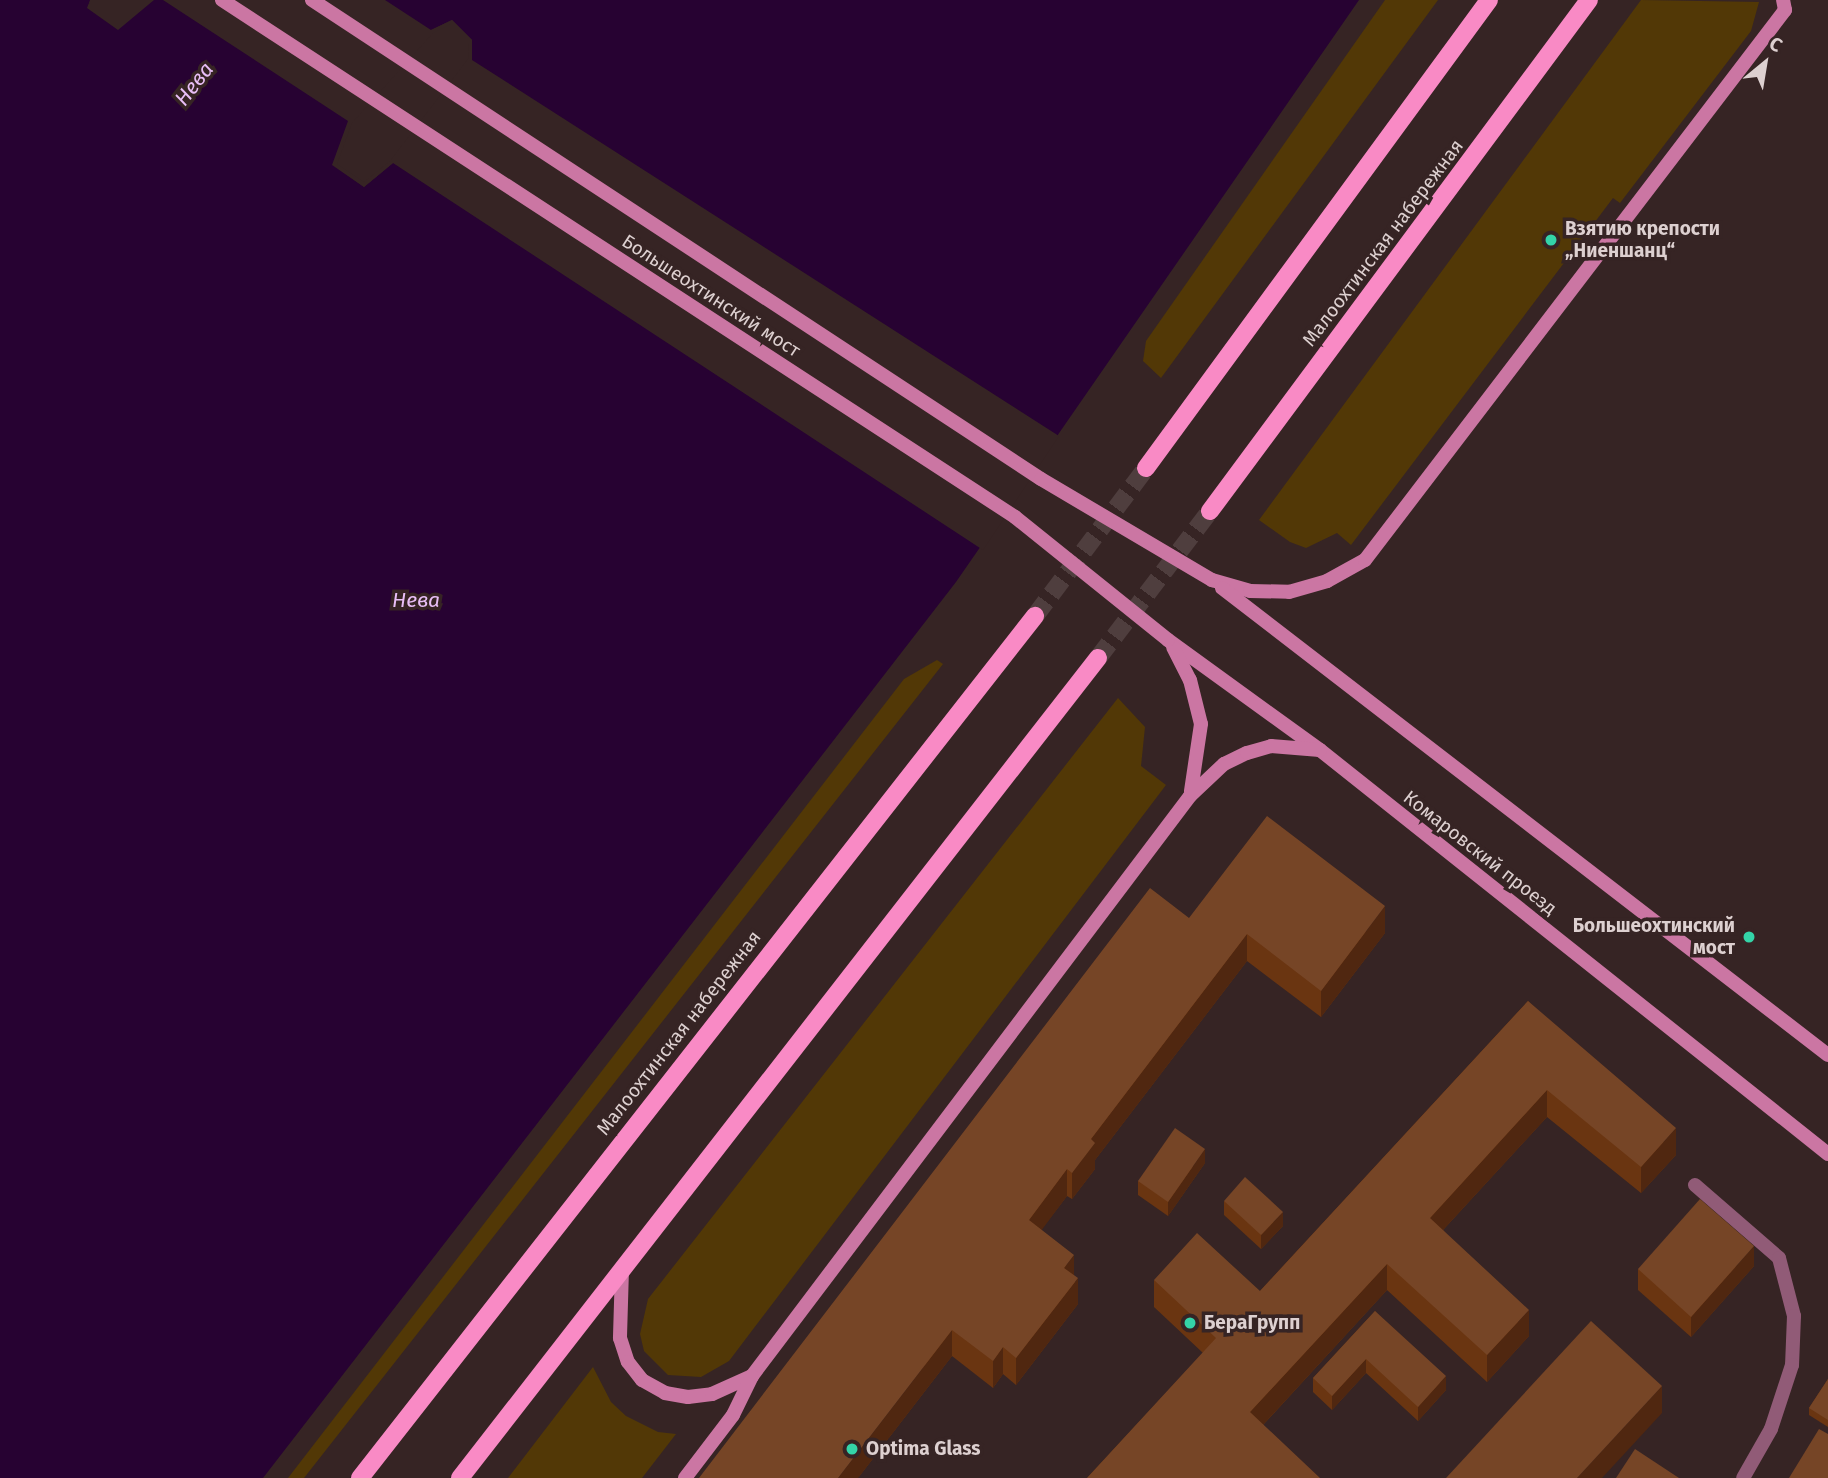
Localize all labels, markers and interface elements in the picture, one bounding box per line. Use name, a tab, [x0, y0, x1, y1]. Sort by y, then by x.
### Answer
north arrow	[1730, 28, 1800, 98]
text: С	[1765, 32, 1786, 57]
water label: Нева	[169, 57, 219, 111]
street label: Малоохтинская набережная	[1298, 135, 1468, 351]
place label: Взятию крепости „Ниеншанц“	[1565, 218, 1720, 262]
street label: Большеохтинский мост	[618, 230, 804, 362]
marker: Взятию крепости „Ниеншанц“	[1543, 232, 1559, 248]
water label: Нева	[392, 587, 440, 613]
street label: Комаровский проезд	[1399, 786, 1561, 920]
place label: Большеохтинский мост	[1573, 915, 1735, 959]
street label: Малоохтинская набережная	[592, 926, 766, 1140]
marker: Большеохтинский мост	[1741, 929, 1757, 945]
place label: БераГрупп	[1204, 1312, 1300, 1334]
marker: БераГрупп	[1182, 1315, 1198, 1331]
place label: Optima Glass	[866, 1438, 980, 1460]
marker: Optima Glass	[844, 1441, 860, 1457]

